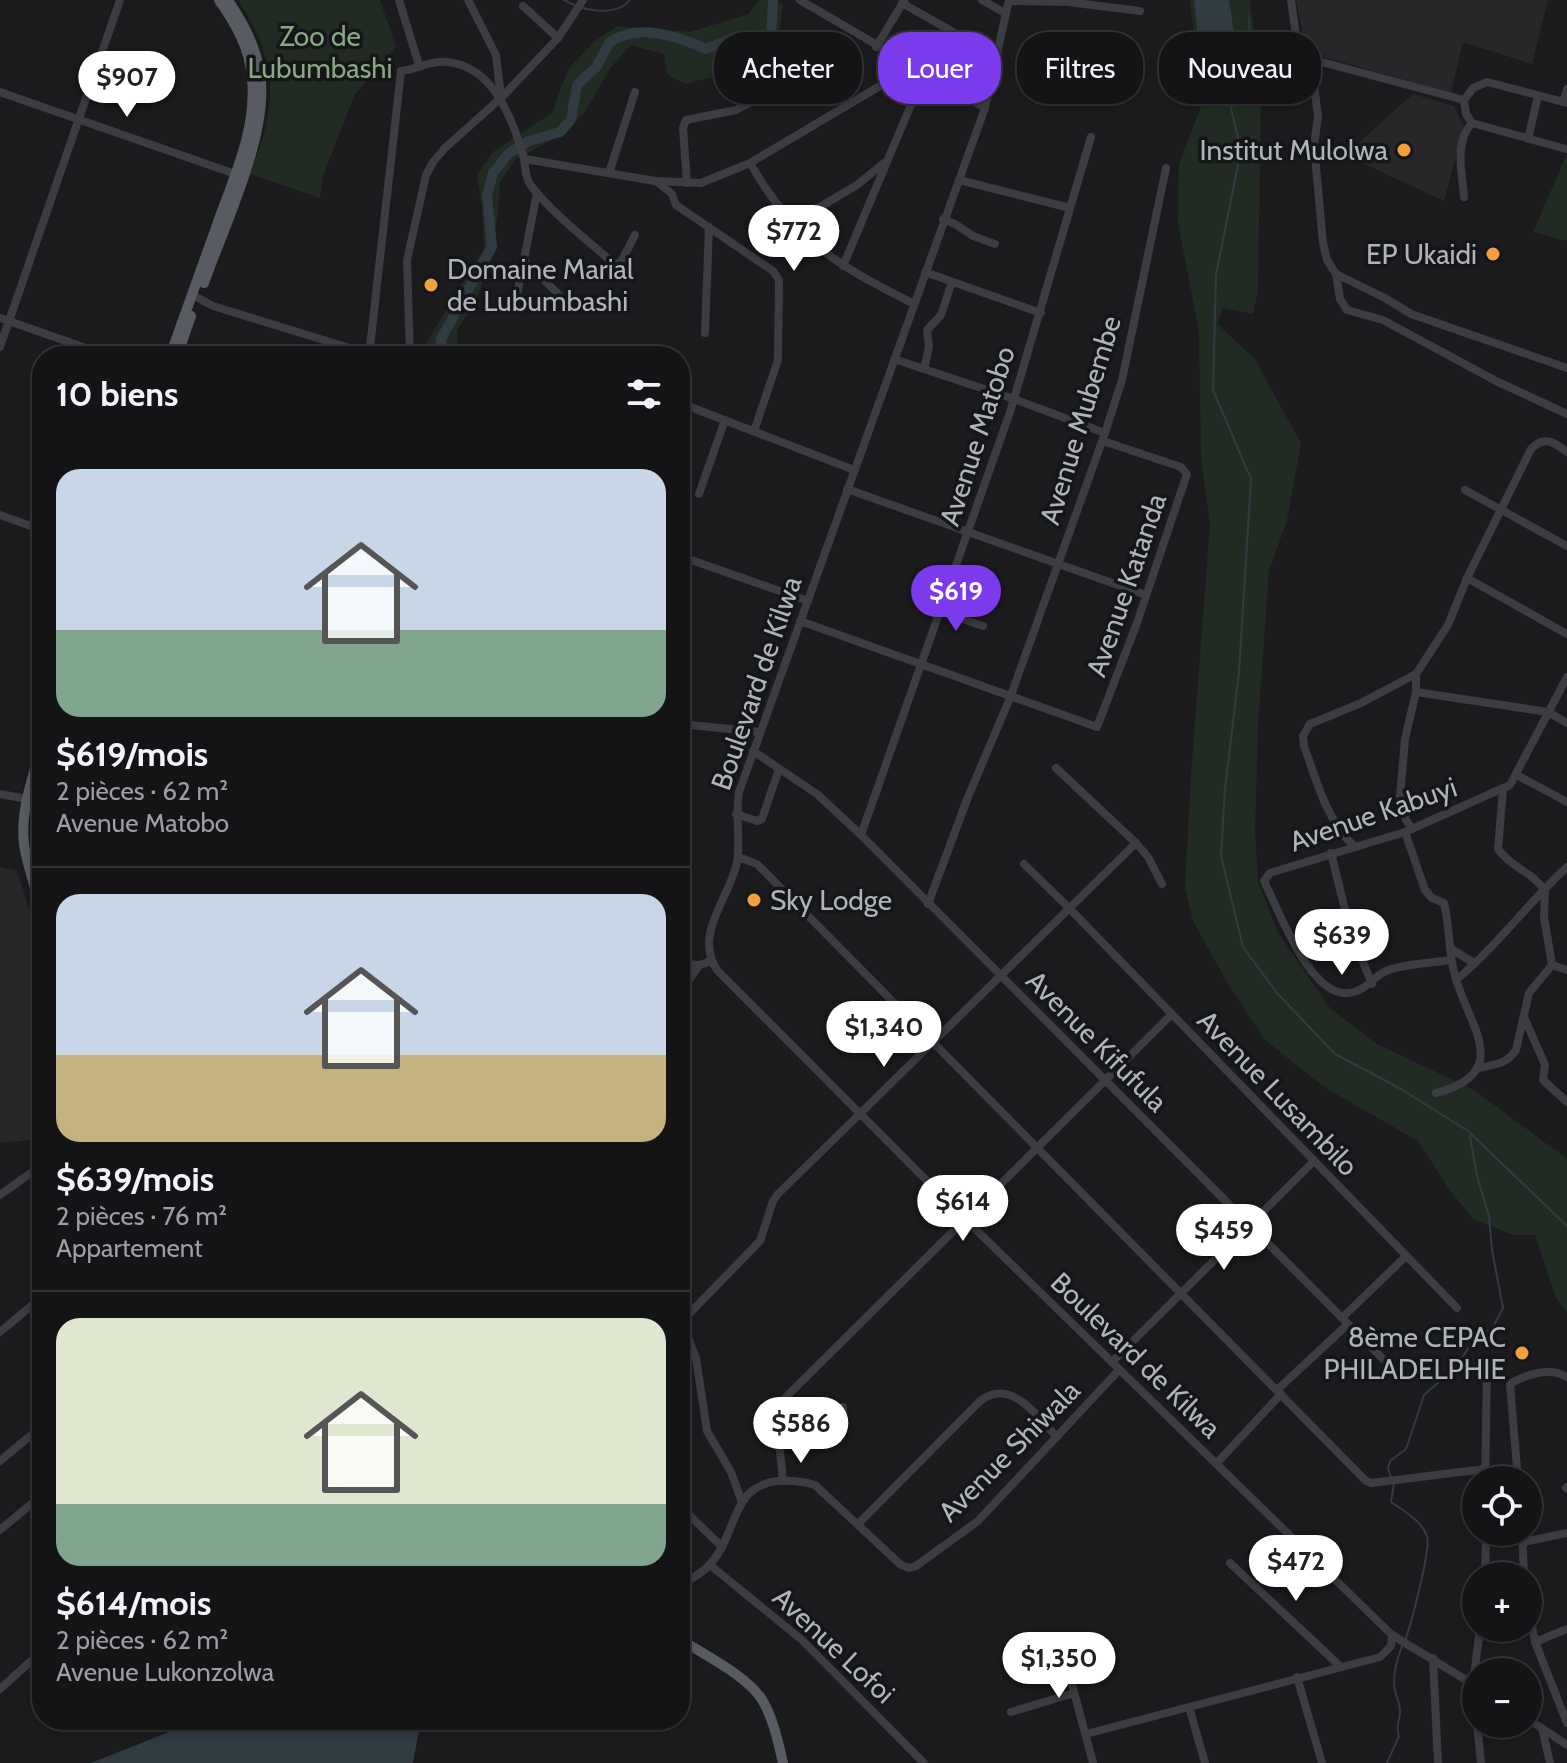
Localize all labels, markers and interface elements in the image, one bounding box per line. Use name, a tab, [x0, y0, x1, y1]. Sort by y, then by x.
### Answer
park label: Zoo de Lubumbashi	[248, 19, 392, 85]
chip: Acheter	[714, 32, 862, 104]
chip: Louer	[878, 32, 1001, 104]
chip: Filtres	[1017, 32, 1143, 104]
chip: Nouveau	[1159, 32, 1321, 104]
pin: $907	[80, 51, 174, 119]
text: $907	[96, 61, 158, 93]
place label: Institut Mulolwa	[1200, 133, 1389, 167]
marker: Institut Mulolwa	[1395, 141, 1413, 159]
pin: $772	[747, 205, 841, 273]
text: $772	[766, 215, 822, 247]
place label: EP Ukaidi	[1366, 237, 1477, 271]
marker: EP Ukaidi	[1484, 245, 1502, 263]
place label: Domaine Marial de Lubumbashi	[447, 252, 634, 318]
marker: Domaine Marial de Lubumbashi	[422, 276, 440, 294]
street label: Avenue Mubembe	[1032, 312, 1128, 528]
street label: Avenue Matobo	[932, 342, 1022, 530]
icon: filters	[622, 372, 666, 416]
text: 10 biens	[56, 373, 178, 415]
street label: Avenue Katanda	[1079, 488, 1173, 681]
icon: home	[289, 521, 433, 665]
pin: $619	[909, 565, 1003, 633]
street label: Boulevard de Kilwa	[704, 571, 809, 794]
text: $619	[929, 575, 983, 607]
text: $619/mois	[56, 733, 208, 775]
street label: Avenue Kabuyi	[1285, 769, 1461, 859]
text: 2 pièces · 62 m²	[56, 775, 228, 807]
text: Avenue Matobo	[56, 807, 229, 839]
place label: Sky Lodge	[770, 883, 892, 917]
marker: Sky Lodge	[745, 891, 763, 909]
pin: $639	[1295, 909, 1389, 977]
text: $639	[1313, 919, 1371, 951]
icon: home	[289, 946, 433, 1090]
street label: Avenue Kifufula	[1019, 963, 1175, 1119]
pin: $1,340	[819, 1001, 949, 1069]
street label: Avenue Lusambilo	[1191, 1003, 1365, 1183]
text: $1,340	[844, 1011, 924, 1043]
text: $639/mois	[56, 1158, 214, 1200]
pin: $614	[916, 1175, 1010, 1243]
text: $614	[935, 1185, 991, 1217]
text: 2 pièces · 76 m²	[56, 1200, 227, 1232]
pin: $459	[1177, 1204, 1271, 1272]
text: $459	[1194, 1214, 1254, 1246]
text: Appartement	[56, 1232, 203, 1264]
street label: Boulevard de Kilwa	[1044, 1265, 1229, 1445]
place label: 8ème CEPAC PHILADELPHIE	[1323, 1320, 1506, 1386]
marker: 8ème CEPAC PHILADELPHIE	[1513, 1344, 1531, 1362]
icon: home	[289, 1370, 433, 1514]
street label: Avenue Shiwala	[931, 1373, 1087, 1529]
pin: $586	[754, 1397, 848, 1465]
text: $586	[771, 1407, 831, 1439]
map controls	[1462, 1466, 1542, 1738]
button: locate	[1462, 1466, 1542, 1546]
pin: $472	[1249, 1535, 1343, 1603]
text: $472	[1267, 1545, 1325, 1577]
button: +	[1462, 1562, 1542, 1642]
street label: Avenue Lofoi	[766, 1580, 902, 1710]
text: $614/mois	[56, 1582, 211, 1624]
text: 2 pièces · 62 m²	[56, 1624, 228, 1656]
pin: $1,350	[994, 1632, 1124, 1700]
text: $1,350	[1020, 1642, 1098, 1674]
text: Avenue Lukonzolwa	[56, 1656, 274, 1688]
button: −	[1462, 1658, 1542, 1738]

